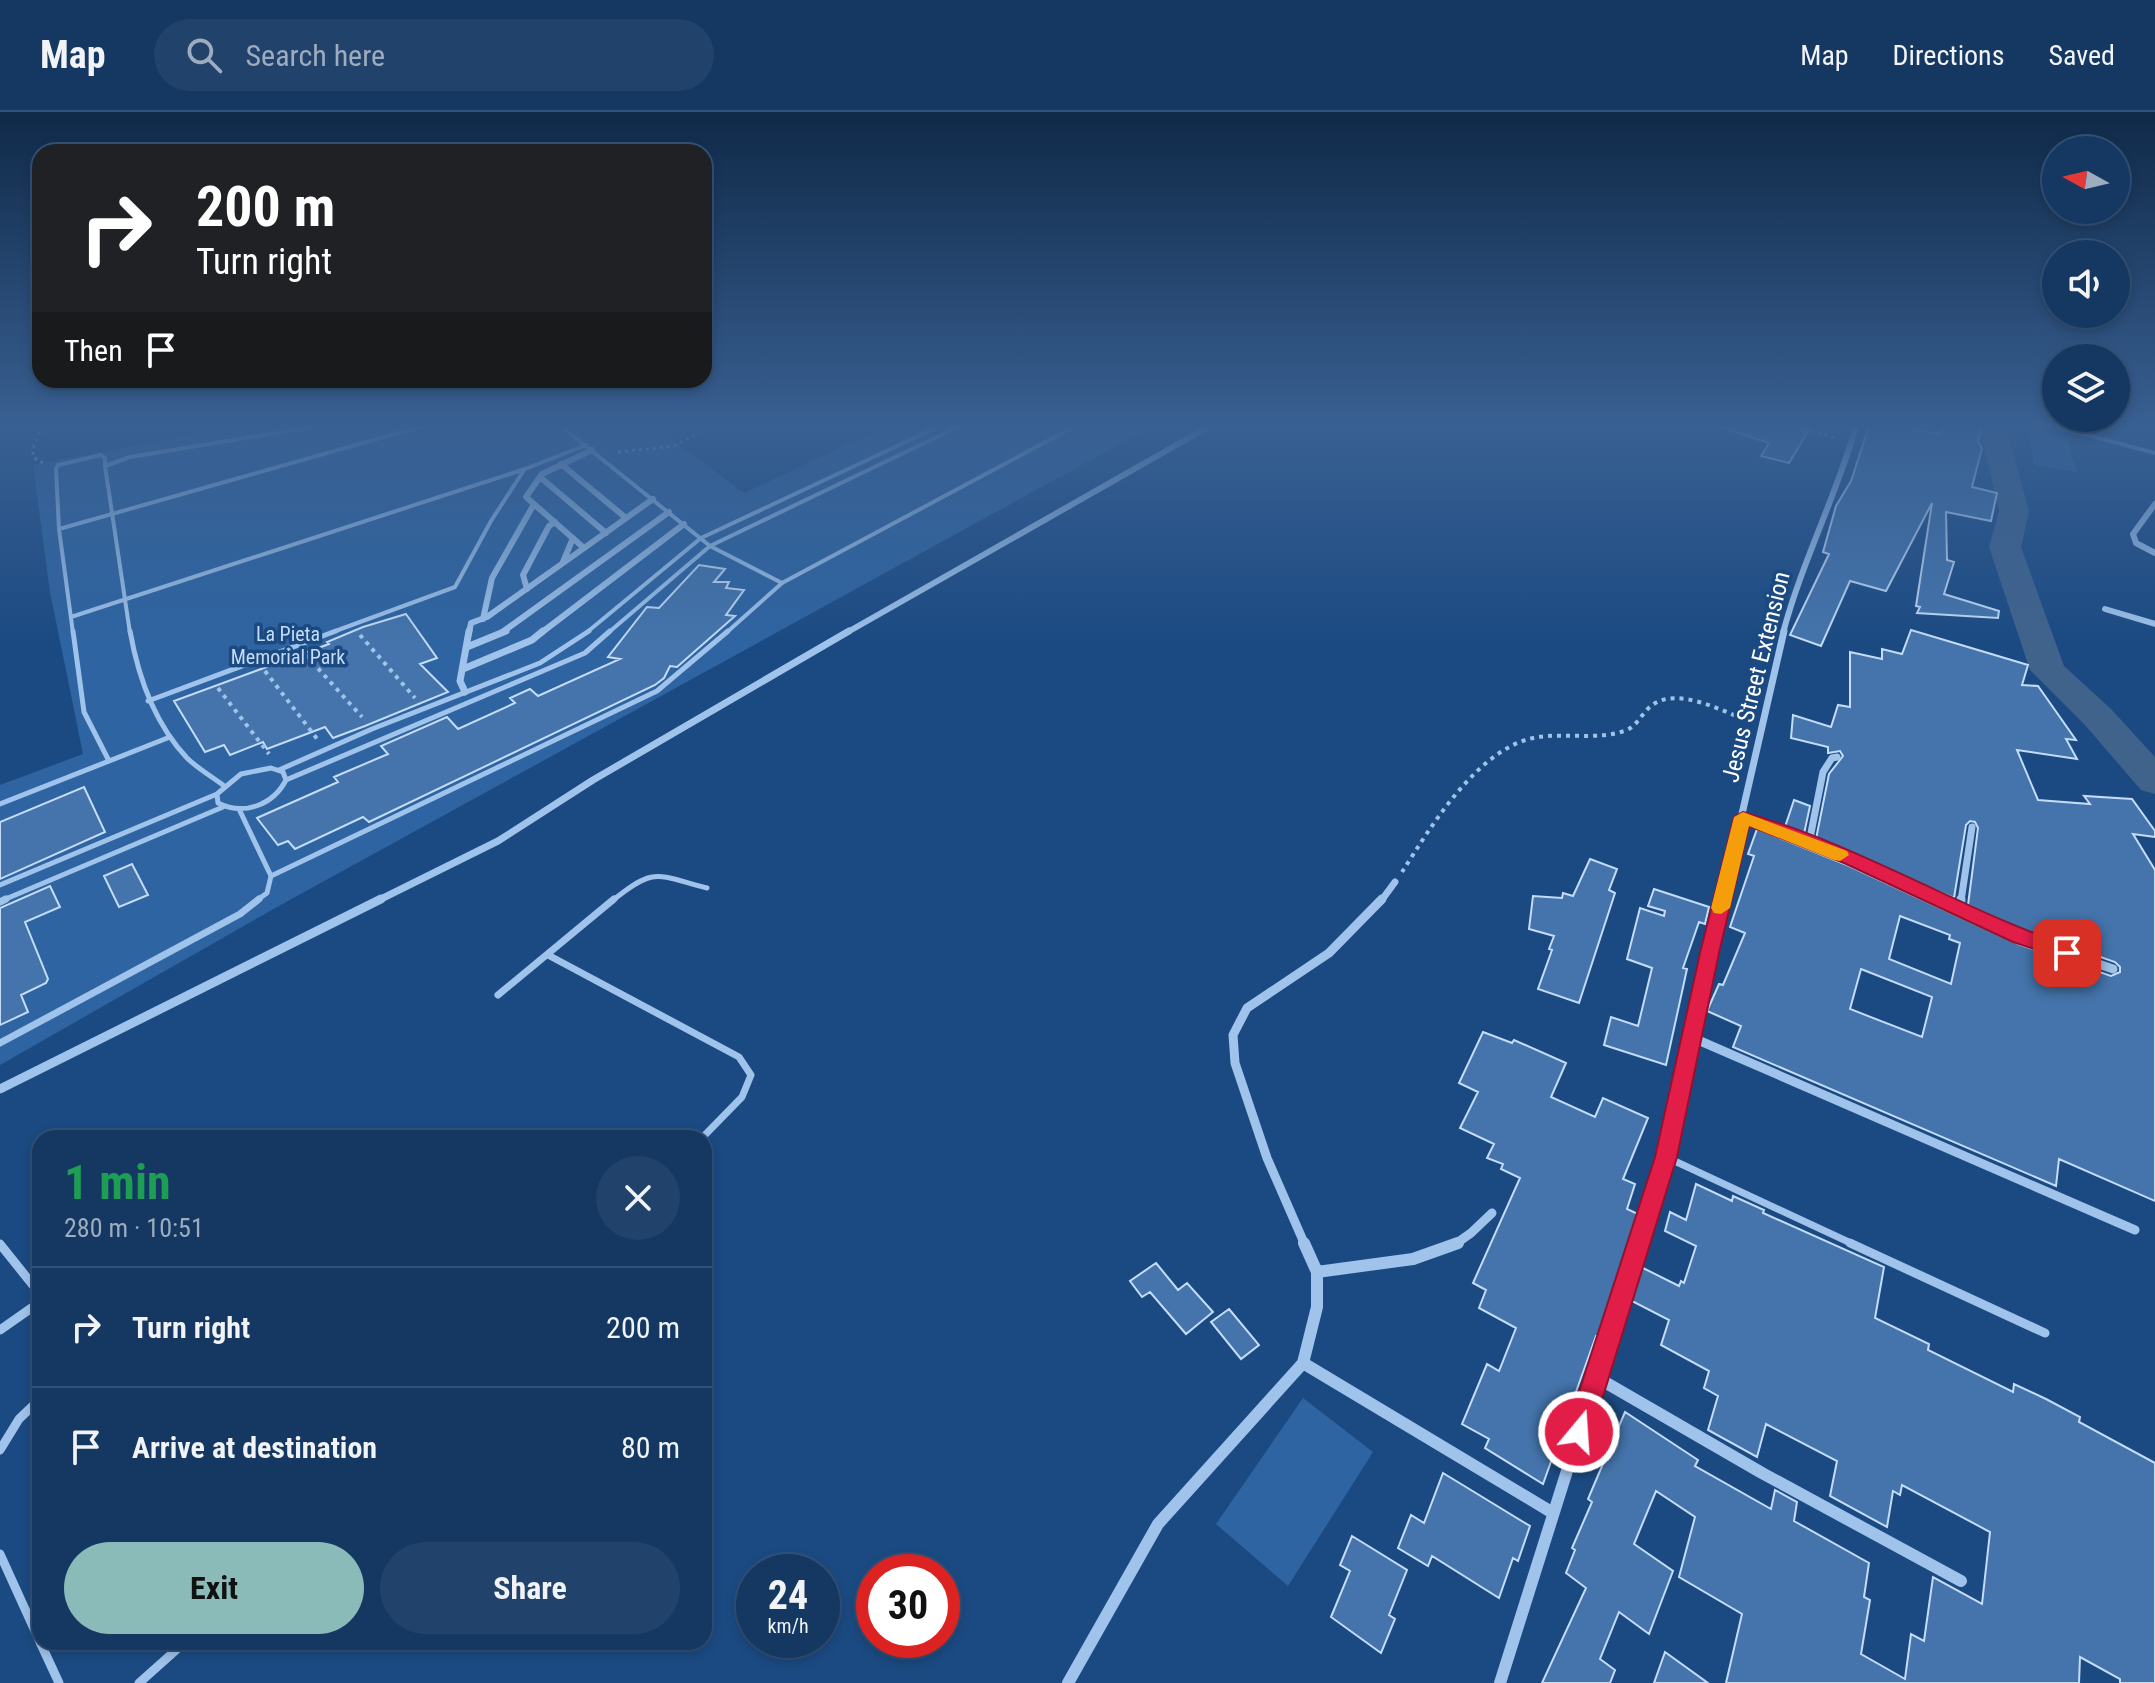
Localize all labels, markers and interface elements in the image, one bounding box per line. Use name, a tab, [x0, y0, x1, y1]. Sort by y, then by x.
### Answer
search box	[154, 19, 714, 91]
text: Map	[40, 33, 106, 77]
icon: search	[182, 33, 226, 77]
text: Search here	[246, 38, 385, 73]
text: Map	[1800, 39, 1849, 72]
text: Directions	[1893, 39, 2004, 72]
text: Saved	[2048, 39, 2115, 72]
north arrow	[2042, 136, 2130, 224]
map controls	[2042, 136, 2130, 432]
text: 200 m	[196, 174, 335, 240]
icon: right	[64, 176, 168, 280]
button: sound	[2042, 240, 2130, 328]
text: Turn right	[196, 241, 332, 283]
icon: arrive	[139, 328, 183, 372]
text: Then	[64, 333, 123, 368]
button: layers	[2042, 344, 2130, 432]
street label: Jesus Street Extension	[1716, 569, 1796, 785]
park label: La Pieta Memorial Park	[231, 622, 345, 669]
pin	[2033, 919, 2101, 987]
icon: arrive	[2045, 931, 2089, 975]
text: 1 min	[64, 1154, 171, 1211]
button: close	[596, 1156, 680, 1240]
text: 280 m · 10:51	[64, 1213, 204, 1243]
icon: right	[64, 1305, 108, 1349]
text: Turn right	[132, 1310, 250, 1345]
text: 200 m	[606, 1310, 680, 1345]
position arrow	[1537, 1390, 1621, 1474]
icon: arrive	[64, 1425, 108, 1469]
text: Arrive at destination	[132, 1430, 377, 1465]
text: 80 m	[621, 1430, 680, 1465]
button: Exit	[64, 1542, 364, 1634]
button: Share	[380, 1542, 680, 1634]
speed limit sign: 30	[856, 1554, 960, 1658]
text: 24	[768, 1572, 808, 1619]
text: km/h	[767, 1614, 809, 1638]

